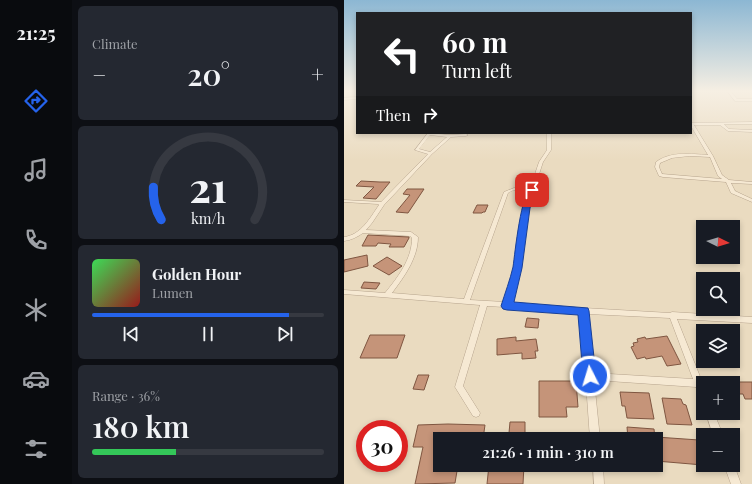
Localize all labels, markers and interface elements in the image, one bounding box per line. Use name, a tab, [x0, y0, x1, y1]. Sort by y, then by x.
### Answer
text: 21:25	[16, 21, 56, 45]
text: 60 m	[442, 23, 508, 60]
icon: left	[376, 28, 428, 80]
text: Climate	[92, 35, 138, 52]
text: 20°	[187, 54, 230, 94]
text: −	[92, 59, 106, 89]
text: +	[311, 59, 324, 89]
text: Turn left	[442, 59, 512, 83]
icon: directions	[22, 87, 50, 115]
icon: right	[419, 104, 441, 126]
text: Then	[376, 105, 411, 125]
icon: music	[22, 156, 50, 184]
text: 21	[189, 158, 227, 213]
pin	[515, 173, 549, 207]
icon: arrive	[521, 179, 543, 201]
text: km/h	[191, 209, 226, 228]
north arrow	[696, 220, 740, 264]
map controls	[696, 220, 740, 472]
icon: phone	[22, 226, 50, 254]
text: Golden Hour	[152, 264, 241, 284]
button: search	[696, 272, 740, 316]
text: Lumen	[152, 284, 193, 301]
icon: climate	[22, 296, 50, 324]
icon: previous	[120, 323, 142, 345]
icon: pause	[197, 323, 219, 345]
icon: next	[274, 323, 296, 345]
button: layers	[696, 324, 740, 368]
position arrow	[569, 355, 611, 397]
icon: car	[22, 365, 50, 393]
button: +	[696, 376, 740, 420]
text: Range · 36%	[92, 387, 160, 404]
text: 180 km	[92, 406, 190, 446]
speed limit sign: 30	[356, 420, 408, 472]
button: −	[696, 428, 740, 472]
icon: filters	[22, 435, 50, 463]
text: 21:26 · 1 min · 310 m	[482, 442, 614, 462]

